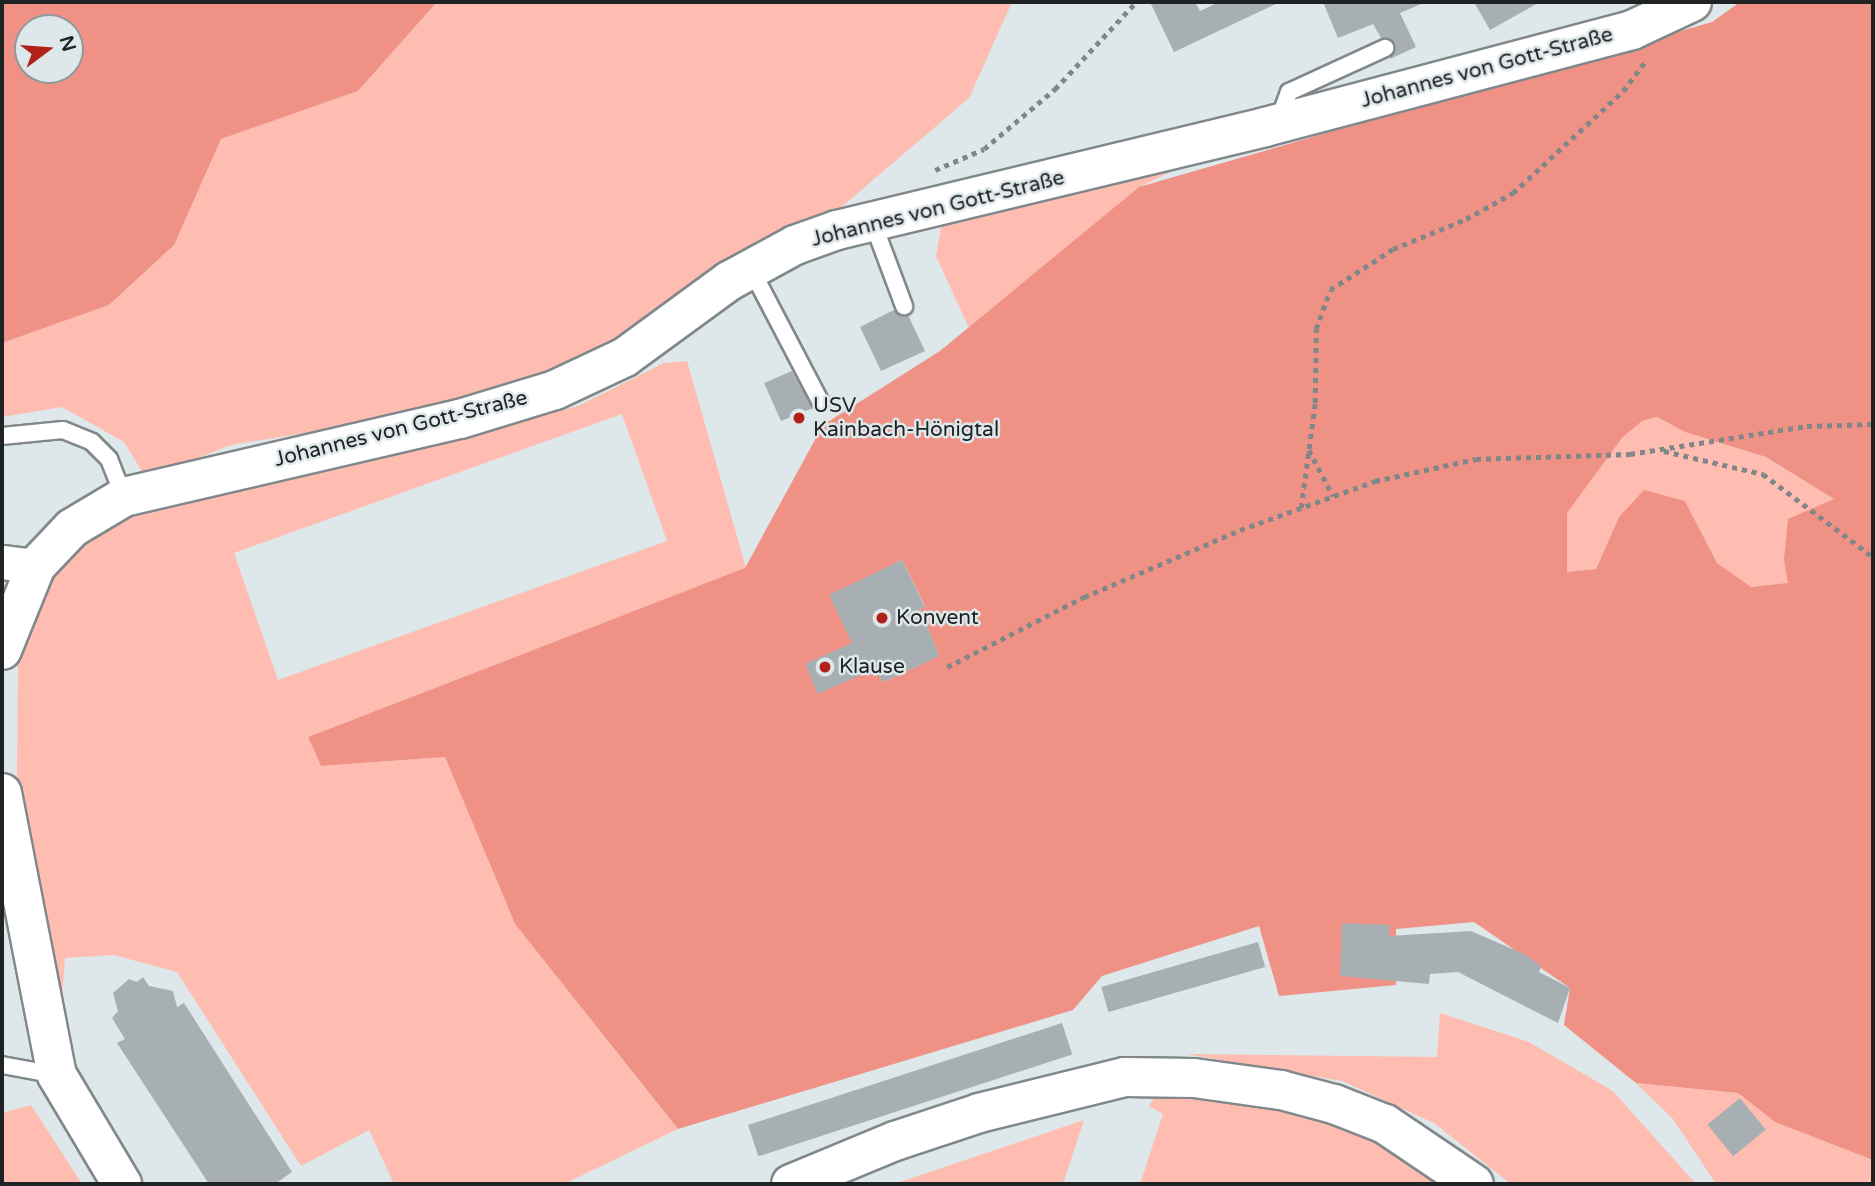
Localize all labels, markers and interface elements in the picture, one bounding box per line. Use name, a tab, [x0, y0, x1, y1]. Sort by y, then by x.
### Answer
north arrow	[14, 14, 84, 84]
street label: Johannes von Gott-Straße	[1358, 22, 1616, 114]
text: N	[55, 33, 80, 54]
street label: Johannes von Gott-Straße	[809, 165, 1067, 253]
street label: Johannes von Gott-Straße	[272, 385, 530, 473]
place label: USV Kainbach-Hönigtal	[813, 393, 999, 443]
marker: USV Kainbach-Hönigtal	[791, 410, 807, 426]
place label: Konvent	[896, 605, 979, 631]
marker: Konvent	[874, 610, 890, 626]
place label: Klause	[839, 654, 905, 680]
marker: Klause	[817, 659, 833, 675]

